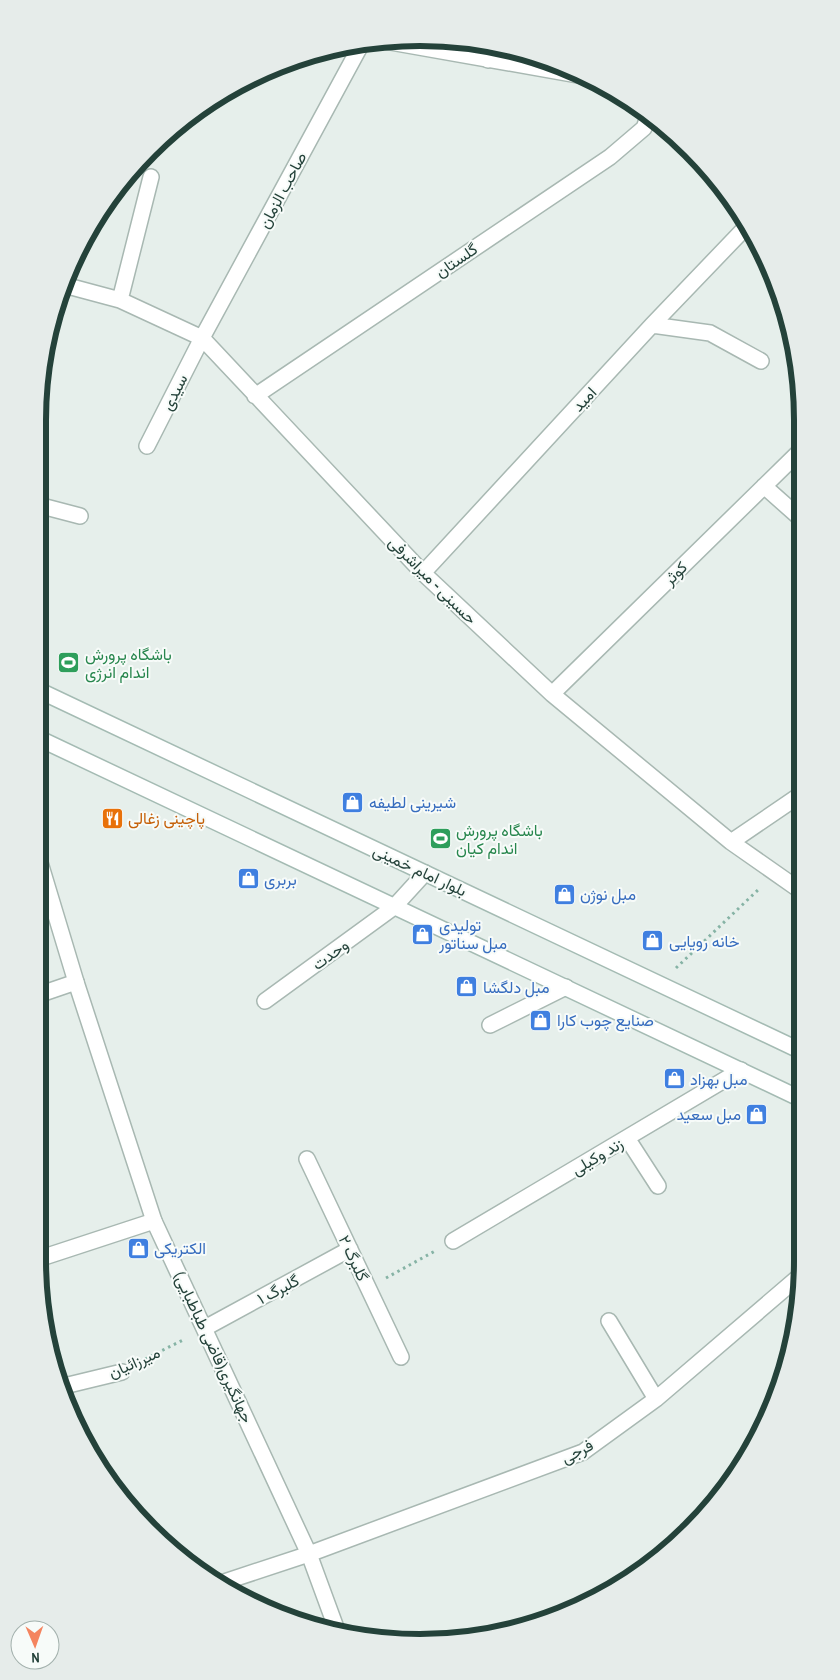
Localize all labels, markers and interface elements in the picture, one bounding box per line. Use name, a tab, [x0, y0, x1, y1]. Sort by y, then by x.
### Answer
street label: صاحب الزمان	[253, 148, 311, 232]
street label: گلستان	[430, 238, 482, 282]
street label: سیدی	[156, 370, 192, 414]
street label: امید	[567, 382, 601, 416]
street label: حسینی - میراشرفی	[384, 531, 482, 629]
street label: کوثر	[658, 556, 692, 590]
place label: باشگاه پرورش اندام انرژی	[85, 643, 172, 683]
sports icon: باشگاه پرورش اندام انرژی	[57, 651, 81, 675]
shop icon: شیرینی لطیفه	[341, 790, 365, 814]
place label: شیرینی لطیفه	[369, 791, 456, 813]
restaurant icon: پاچینی زغالی	[100, 806, 124, 830]
place label: پاچینی زغالی	[128, 807, 205, 830]
place label: باشگاه پرورش اندام کیان	[456, 819, 543, 859]
sports icon: باشگاه پرورش اندام کیان	[428, 827, 452, 851]
street label: بلوار امام خمینی	[370, 839, 470, 901]
shop icon: بربری	[236, 867, 260, 891]
place label: بربری	[264, 868, 297, 890]
shop icon: مبل نوژن	[552, 882, 576, 906]
place label: مبل نوژن	[580, 883, 636, 905]
place label: تولیدی مبل سناتور	[438, 914, 507, 954]
shop icon: تولیدی مبل سناتور	[411, 922, 435, 946]
shop icon: خانه رویایی	[641, 929, 665, 953]
place label: خانه رویایی	[669, 930, 740, 952]
street label: وحدت	[307, 933, 353, 975]
shop icon: مبل دلگشا	[455, 975, 479, 999]
place label: مبل دلگشا	[483, 976, 550, 998]
shop icon: صنایع چوب کارا	[529, 1008, 553, 1032]
place label: صنایع چوب کارا	[557, 1009, 654, 1032]
shop icon: مبل بهزاد	[662, 1067, 686, 1091]
place label: مبل بهزاد	[690, 1068, 748, 1090]
shop icon: مبل سعید	[745, 1102, 769, 1126]
place label: مبل سعید	[676, 1103, 741, 1125]
street label: زند وکیلی	[567, 1132, 627, 1180]
street label: گلبرگ ۲	[334, 1231, 374, 1285]
shop icon: الکتریکی	[126, 1236, 150, 1260]
place label: الکتریکی	[154, 1237, 206, 1259]
street label: جهانگیری(قاضی طباطبایی)	[169, 1268, 259, 1427]
street label: گلبرگ ۱	[253, 1269, 303, 1309]
street label: میرزائیان	[105, 1341, 163, 1383]
street label: فرجی	[557, 1434, 597, 1468]
north arrow	[10, 1620, 60, 1670]
text: N	[31, 1649, 40, 1667]

